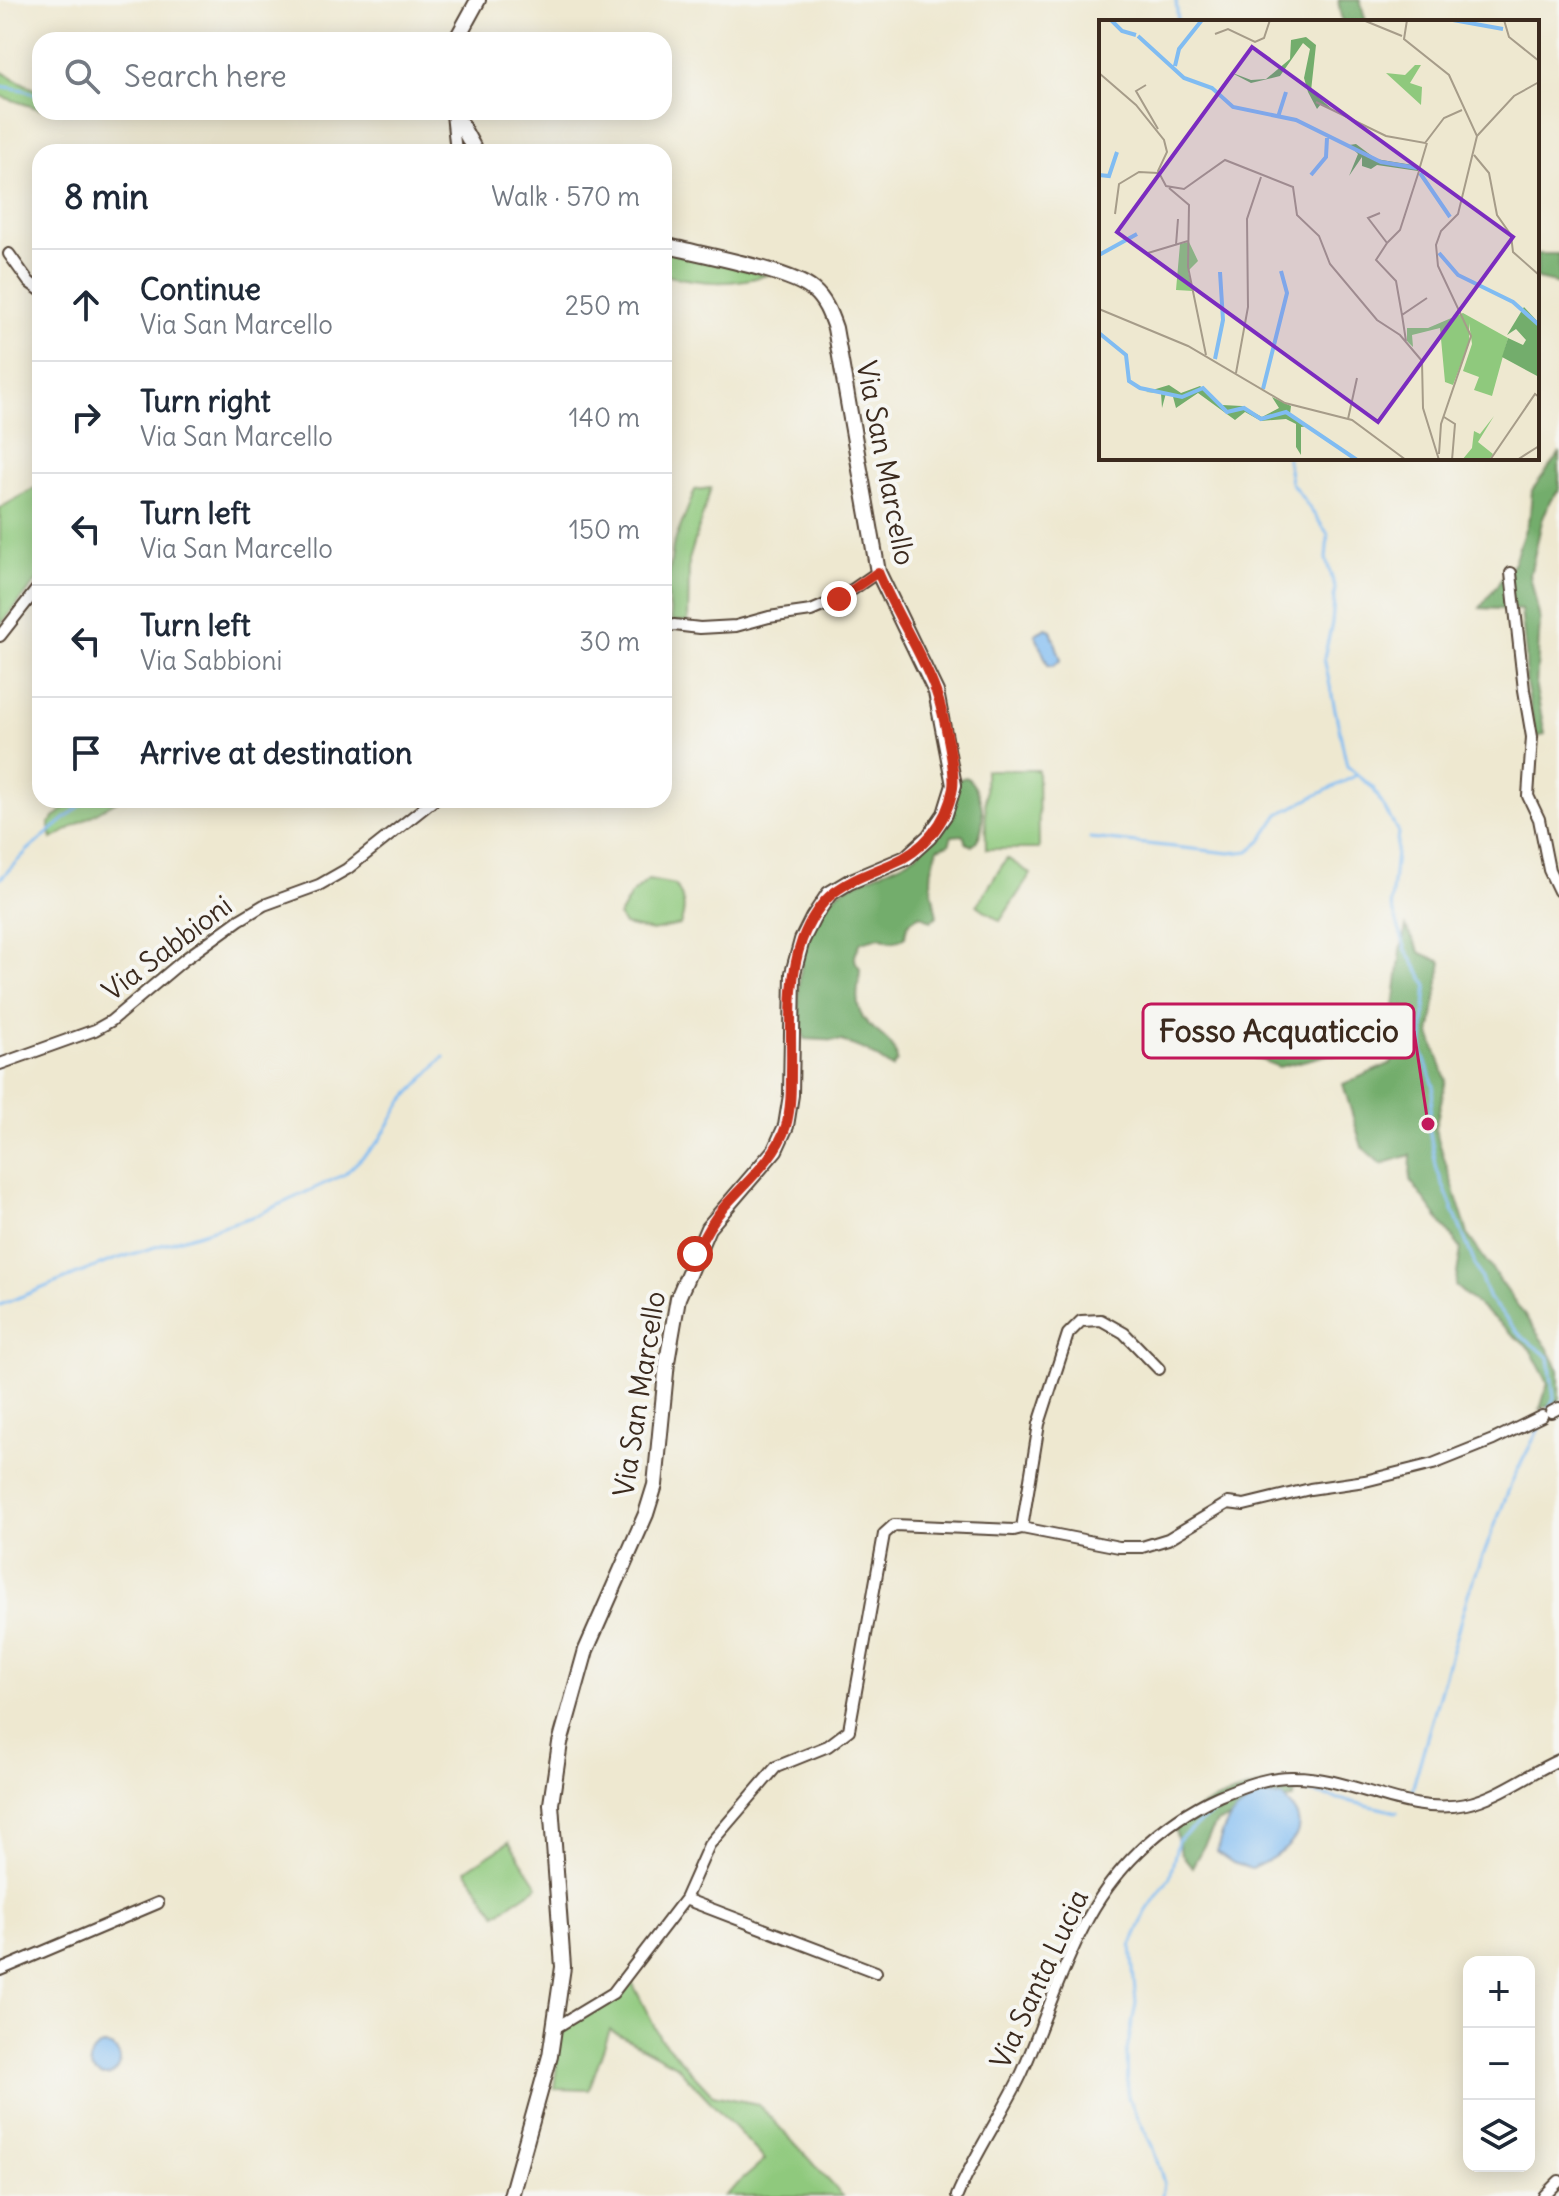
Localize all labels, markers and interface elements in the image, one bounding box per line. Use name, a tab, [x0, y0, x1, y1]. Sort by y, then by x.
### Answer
inset map	[1099, 20, 1539, 460]
search box	[32, 32, 672, 120]
icon: search	[60, 54, 104, 98]
text: Search here	[124, 57, 287, 95]
text: 8 min	[64, 175, 149, 218]
text: Walk · 570 m	[491, 180, 640, 213]
text: Continue	[140, 270, 261, 308]
icon: ahead	[64, 283, 108, 327]
text: 250 m	[565, 289, 640, 322]
text: Via San Marcello	[140, 308, 333, 341]
street label: Via San Marcello	[849, 358, 923, 568]
text: Turn right	[140, 382, 271, 420]
icon: right	[64, 395, 108, 439]
text: 140 m	[569, 401, 640, 434]
text: Via San Marcello	[140, 420, 333, 453]
text: Turn left	[140, 494, 251, 532]
icon: left	[64, 507, 108, 551]
text: 150 m	[569, 513, 640, 546]
text: Via San Marcello	[140, 532, 333, 565]
route end	[821, 581, 857, 617]
text: Turn left	[140, 606, 251, 644]
icon: left	[64, 619, 108, 663]
text: 30 m	[579, 625, 640, 658]
text: Via Sabbioni	[140, 644, 282, 677]
icon: arrive	[64, 731, 108, 775]
text: Arrive at destination	[140, 734, 412, 772]
street label: Via Sabbioni	[95, 887, 239, 1009]
callout: Fosso Acquaticcio	[1143, 1004, 1414, 1058]
text: Fosso Acquaticcio	[1159, 1012, 1399, 1050]
route start	[677, 1236, 713, 1272]
street label: Via San Marcello	[605, 1289, 673, 1499]
street label: Via Santa Lucia	[982, 1884, 1096, 2074]
map controls	[1463, 1956, 1535, 2172]
button: +	[1463, 1956, 1535, 2028]
button: −	[1463, 2028, 1535, 2100]
button: layers	[1463, 2100, 1535, 2172]

